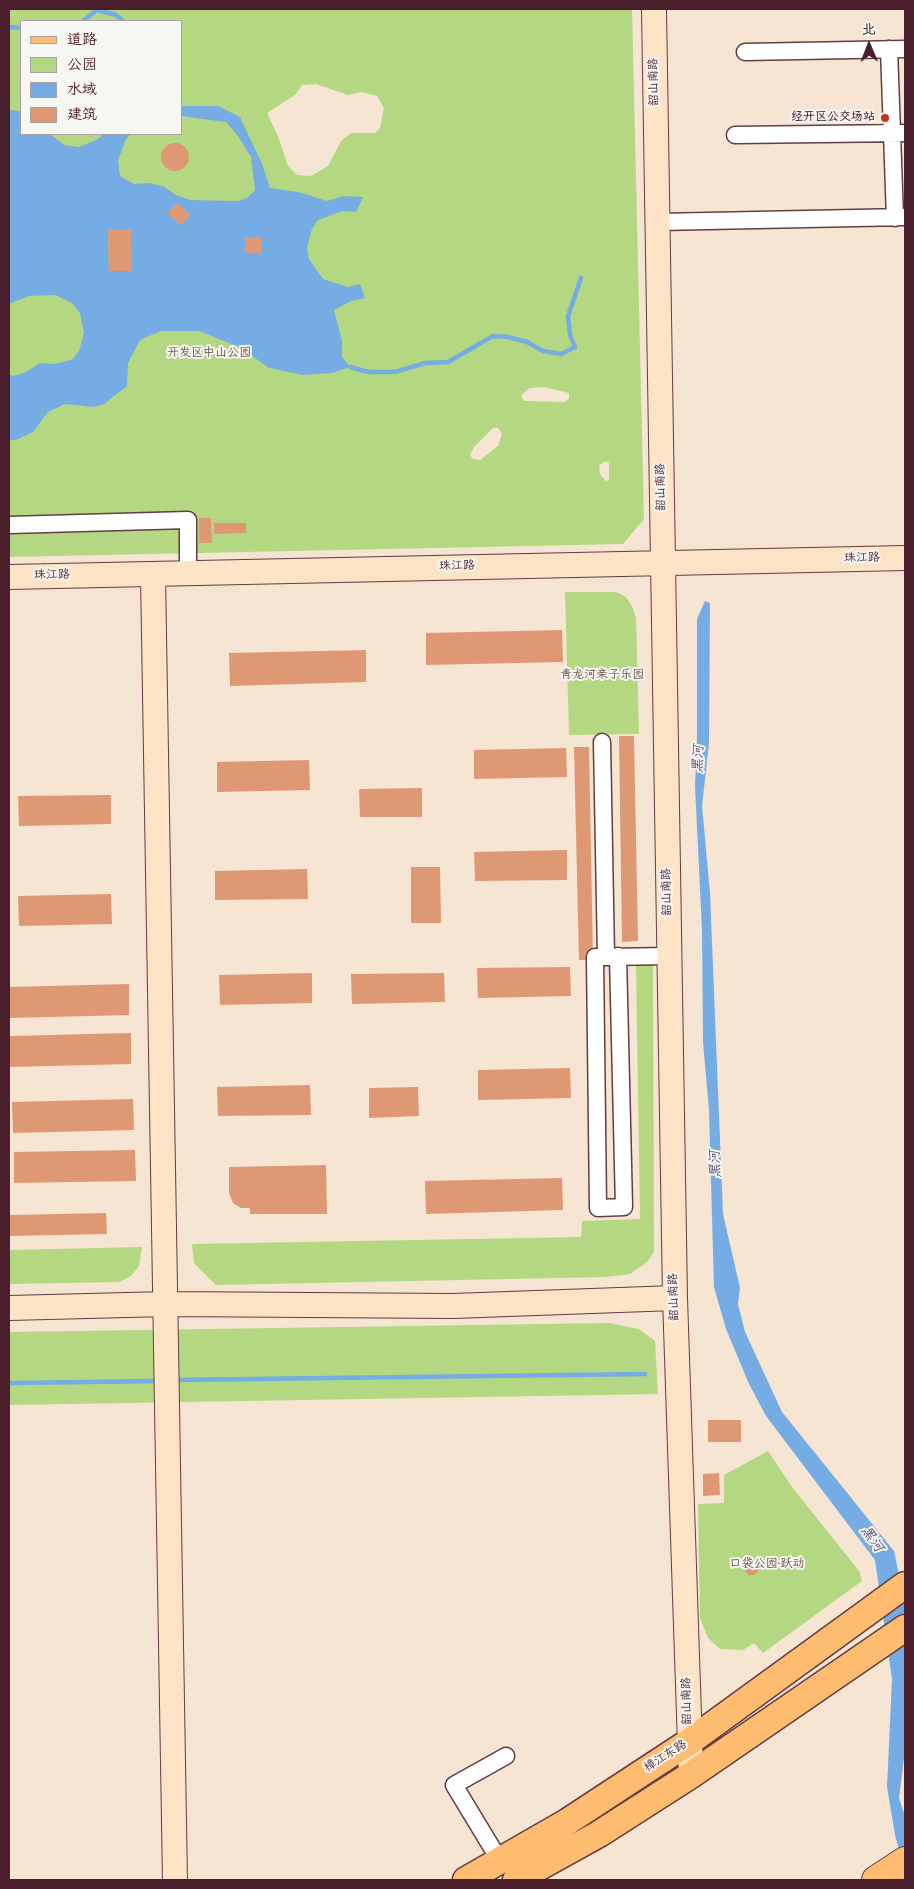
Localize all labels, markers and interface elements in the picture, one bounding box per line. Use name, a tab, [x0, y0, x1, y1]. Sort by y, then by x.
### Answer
text: 北	[862, 19, 876, 41]
legend	[20, 20, 182, 135]
north arrow	[844, 20, 894, 70]
text: 道路	[67, 28, 97, 52]
text: 公园	[67, 53, 97, 77]
street label: 韶山南路	[647, 58, 663, 106]
text: 水域	[67, 78, 97, 102]
text: 建筑	[67, 103, 97, 127]
place label: 经开区公交场站	[791, 111, 875, 125]
marker: 经开区公交场站	[879, 112, 891, 124]
park label: 开发区中山公园	[167, 347, 251, 361]
street label: 韶山南路	[654, 463, 670, 511]
street label: 珠江路	[844, 551, 880, 567]
street label: 珠江路	[439, 559, 475, 575]
street label: 珠江路	[34, 568, 70, 584]
park label: 青龙河亲子乐园	[560, 669, 644, 683]
water label: 黑河	[691, 745, 709, 773]
street label: 韶山南路	[660, 868, 676, 916]
water label: 黑河	[708, 1150, 726, 1178]
street label: 韶山南路	[667, 1273, 683, 1321]
water label: 黑河	[856, 1524, 886, 1556]
park label: 口袋公园·跃动	[730, 1558, 804, 1572]
street label: 韶山南路	[680, 1677, 696, 1725]
street label: 樟江东路	[642, 1738, 690, 1776]

